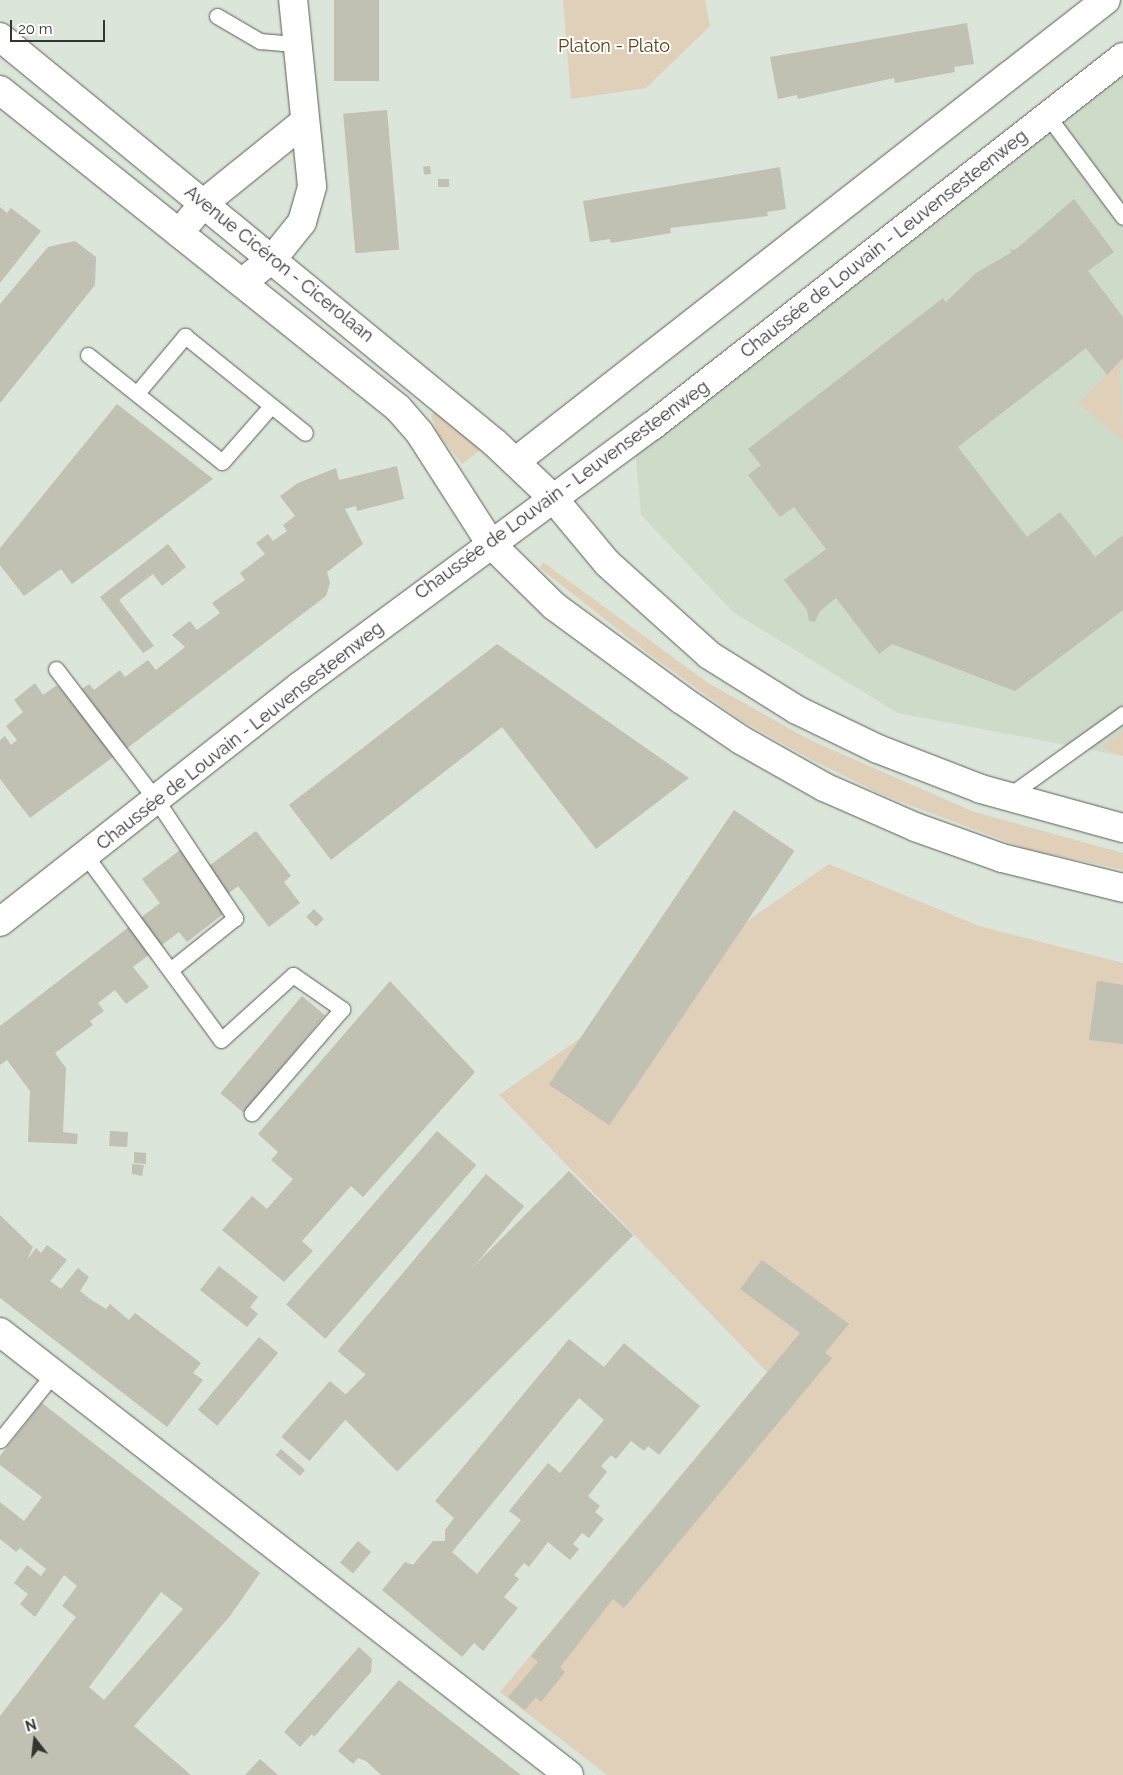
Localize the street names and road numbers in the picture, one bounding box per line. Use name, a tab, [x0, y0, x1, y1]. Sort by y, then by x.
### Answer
street label: Chaussée de Louvain - Leuvensesteenweg	[736, 125, 1032, 363]
street label: Avenue Cicéron - Cicerolaan	[180, 181, 378, 347]
street label: Chaussée de Louvain - Leuvensesteenweg	[411, 376, 713, 604]
street label: Chaussée de Louvain - Leuvensesteenweg	[92, 617, 388, 855]

